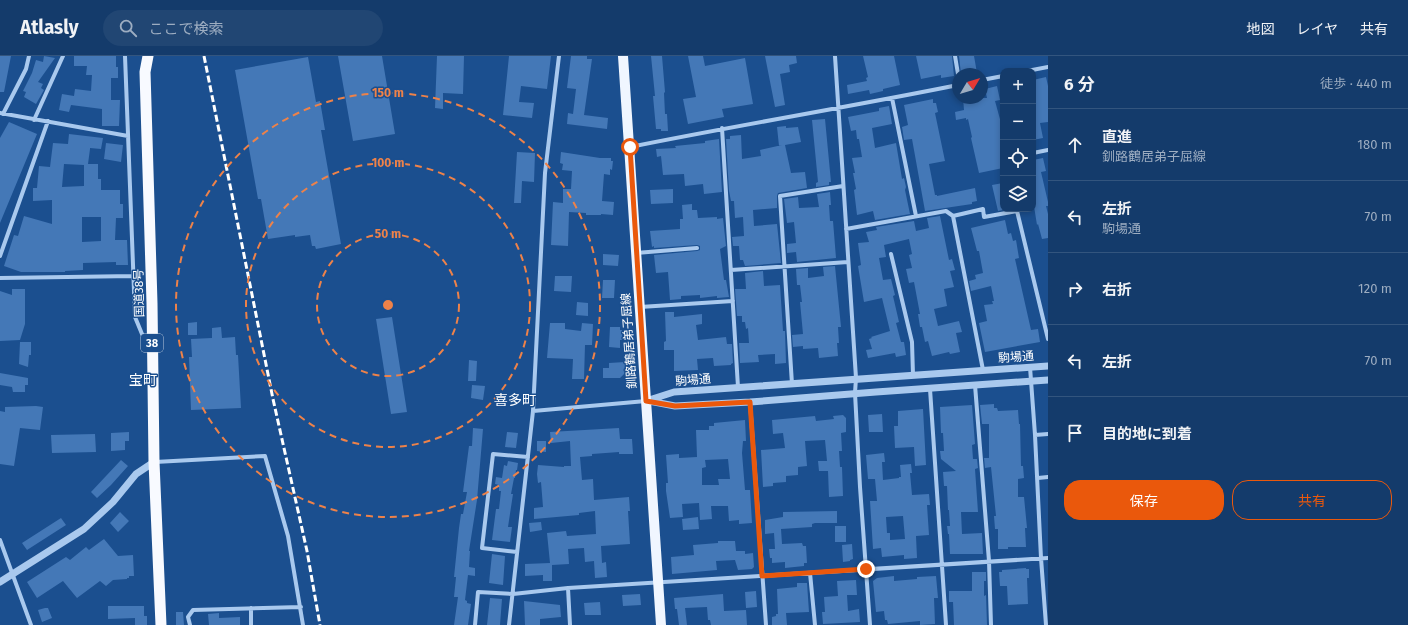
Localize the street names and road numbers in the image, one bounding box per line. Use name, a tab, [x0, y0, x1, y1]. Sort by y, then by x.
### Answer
street label: 国道38号	[132, 269, 146, 317]
street label: 釧路鶴居弟子屈線	[619, 293, 639, 389]
road number: 38	[141, 334, 163, 352]
street label: 駒場通	[998, 349, 1034, 365]
street label: 駒場通	[674, 371, 712, 389]

